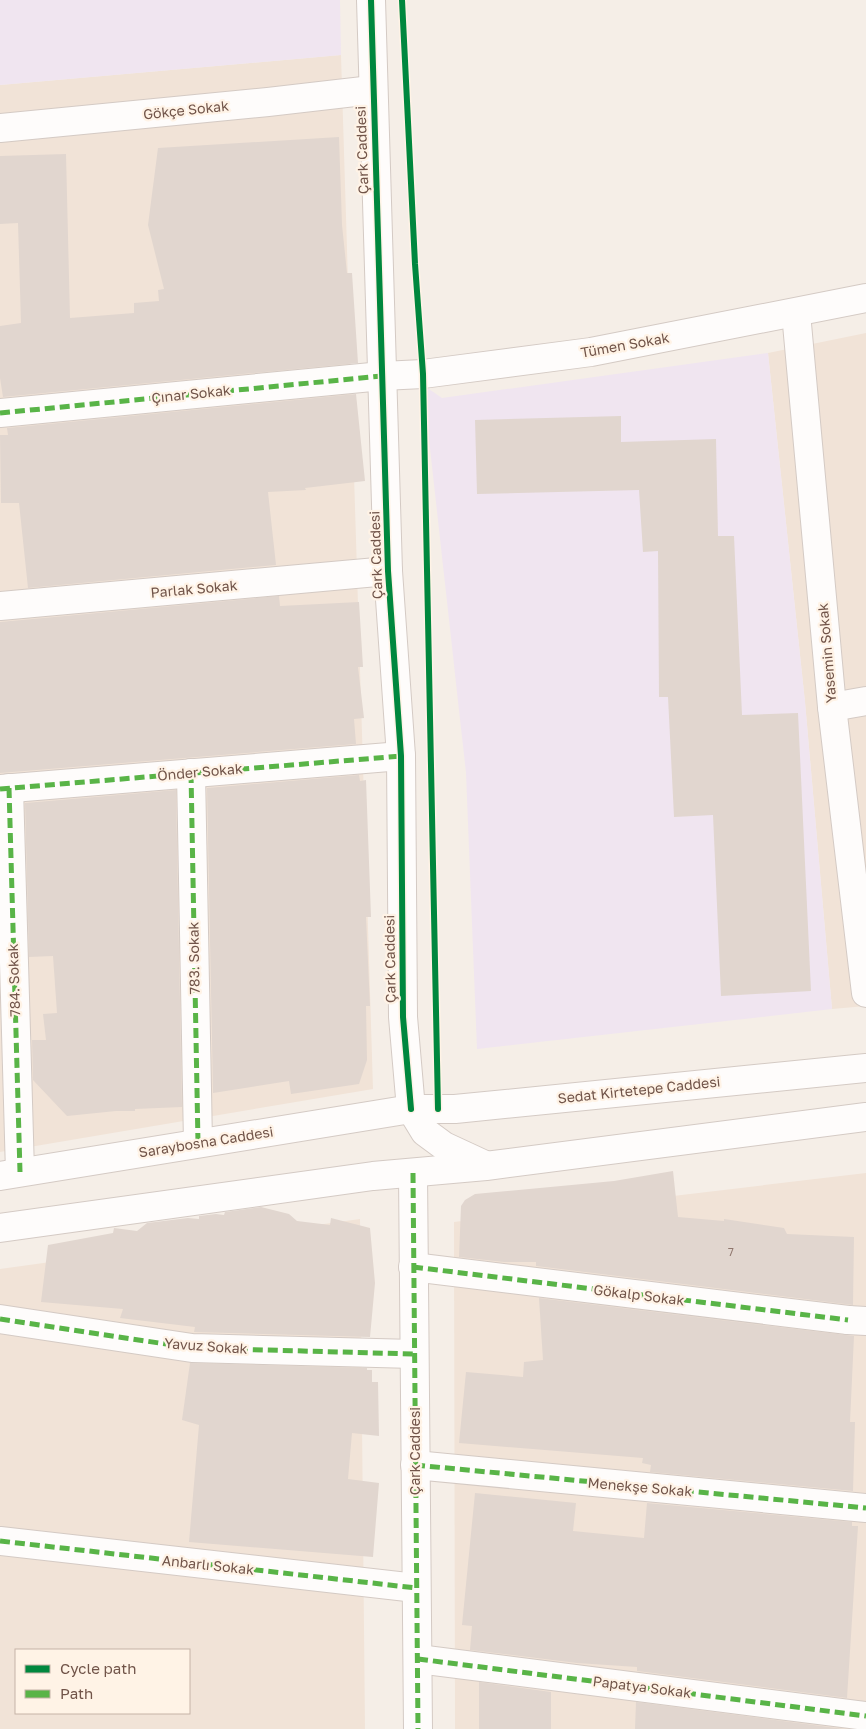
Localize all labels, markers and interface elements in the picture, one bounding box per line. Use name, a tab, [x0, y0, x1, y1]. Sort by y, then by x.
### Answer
street label: Gökçe Sokak	[142, 97, 230, 122]
street label: Çark Caddesi	[351, 106, 372, 194]
street label: Tümen Sokak	[579, 328, 671, 361]
street label: Çınar Sokak	[150, 381, 232, 406]
street label: Çark Caddesi	[365, 511, 386, 599]
street label: Parlak Sokak	[150, 576, 238, 601]
street label: Yasemin Sokak	[814, 602, 839, 704]
street label: Önder Sokak	[157, 759, 243, 784]
street label: Çark Caddesi	[380, 915, 399, 1003]
street label: 783. Sokak	[184, 921, 203, 995]
street label: 784. Sokak	[4, 943, 23, 1017]
street label: Sedat Kirtetepe Caddesi	[557, 1073, 721, 1106]
street label: Saraybosna Caddesi	[137, 1122, 274, 1161]
house number: 7	[728, 1245, 734, 1258]
street label: Gökalp Sokak	[593, 1280, 686, 1309]
street label: Yavuz Sokak	[164, 1334, 248, 1357]
street label: Çark Caddesi	[406, 1407, 423, 1495]
street label: Menekşe Sokak	[587, 1473, 693, 1500]
street label: Anbarlı Sokak	[161, 1551, 255, 1578]
legend	[15, 1649, 190, 1714]
text: Cycle path	[60, 1659, 136, 1677]
street label: Papatya Sokak	[592, 1672, 692, 1701]
text: Path	[60, 1684, 93, 1702]

